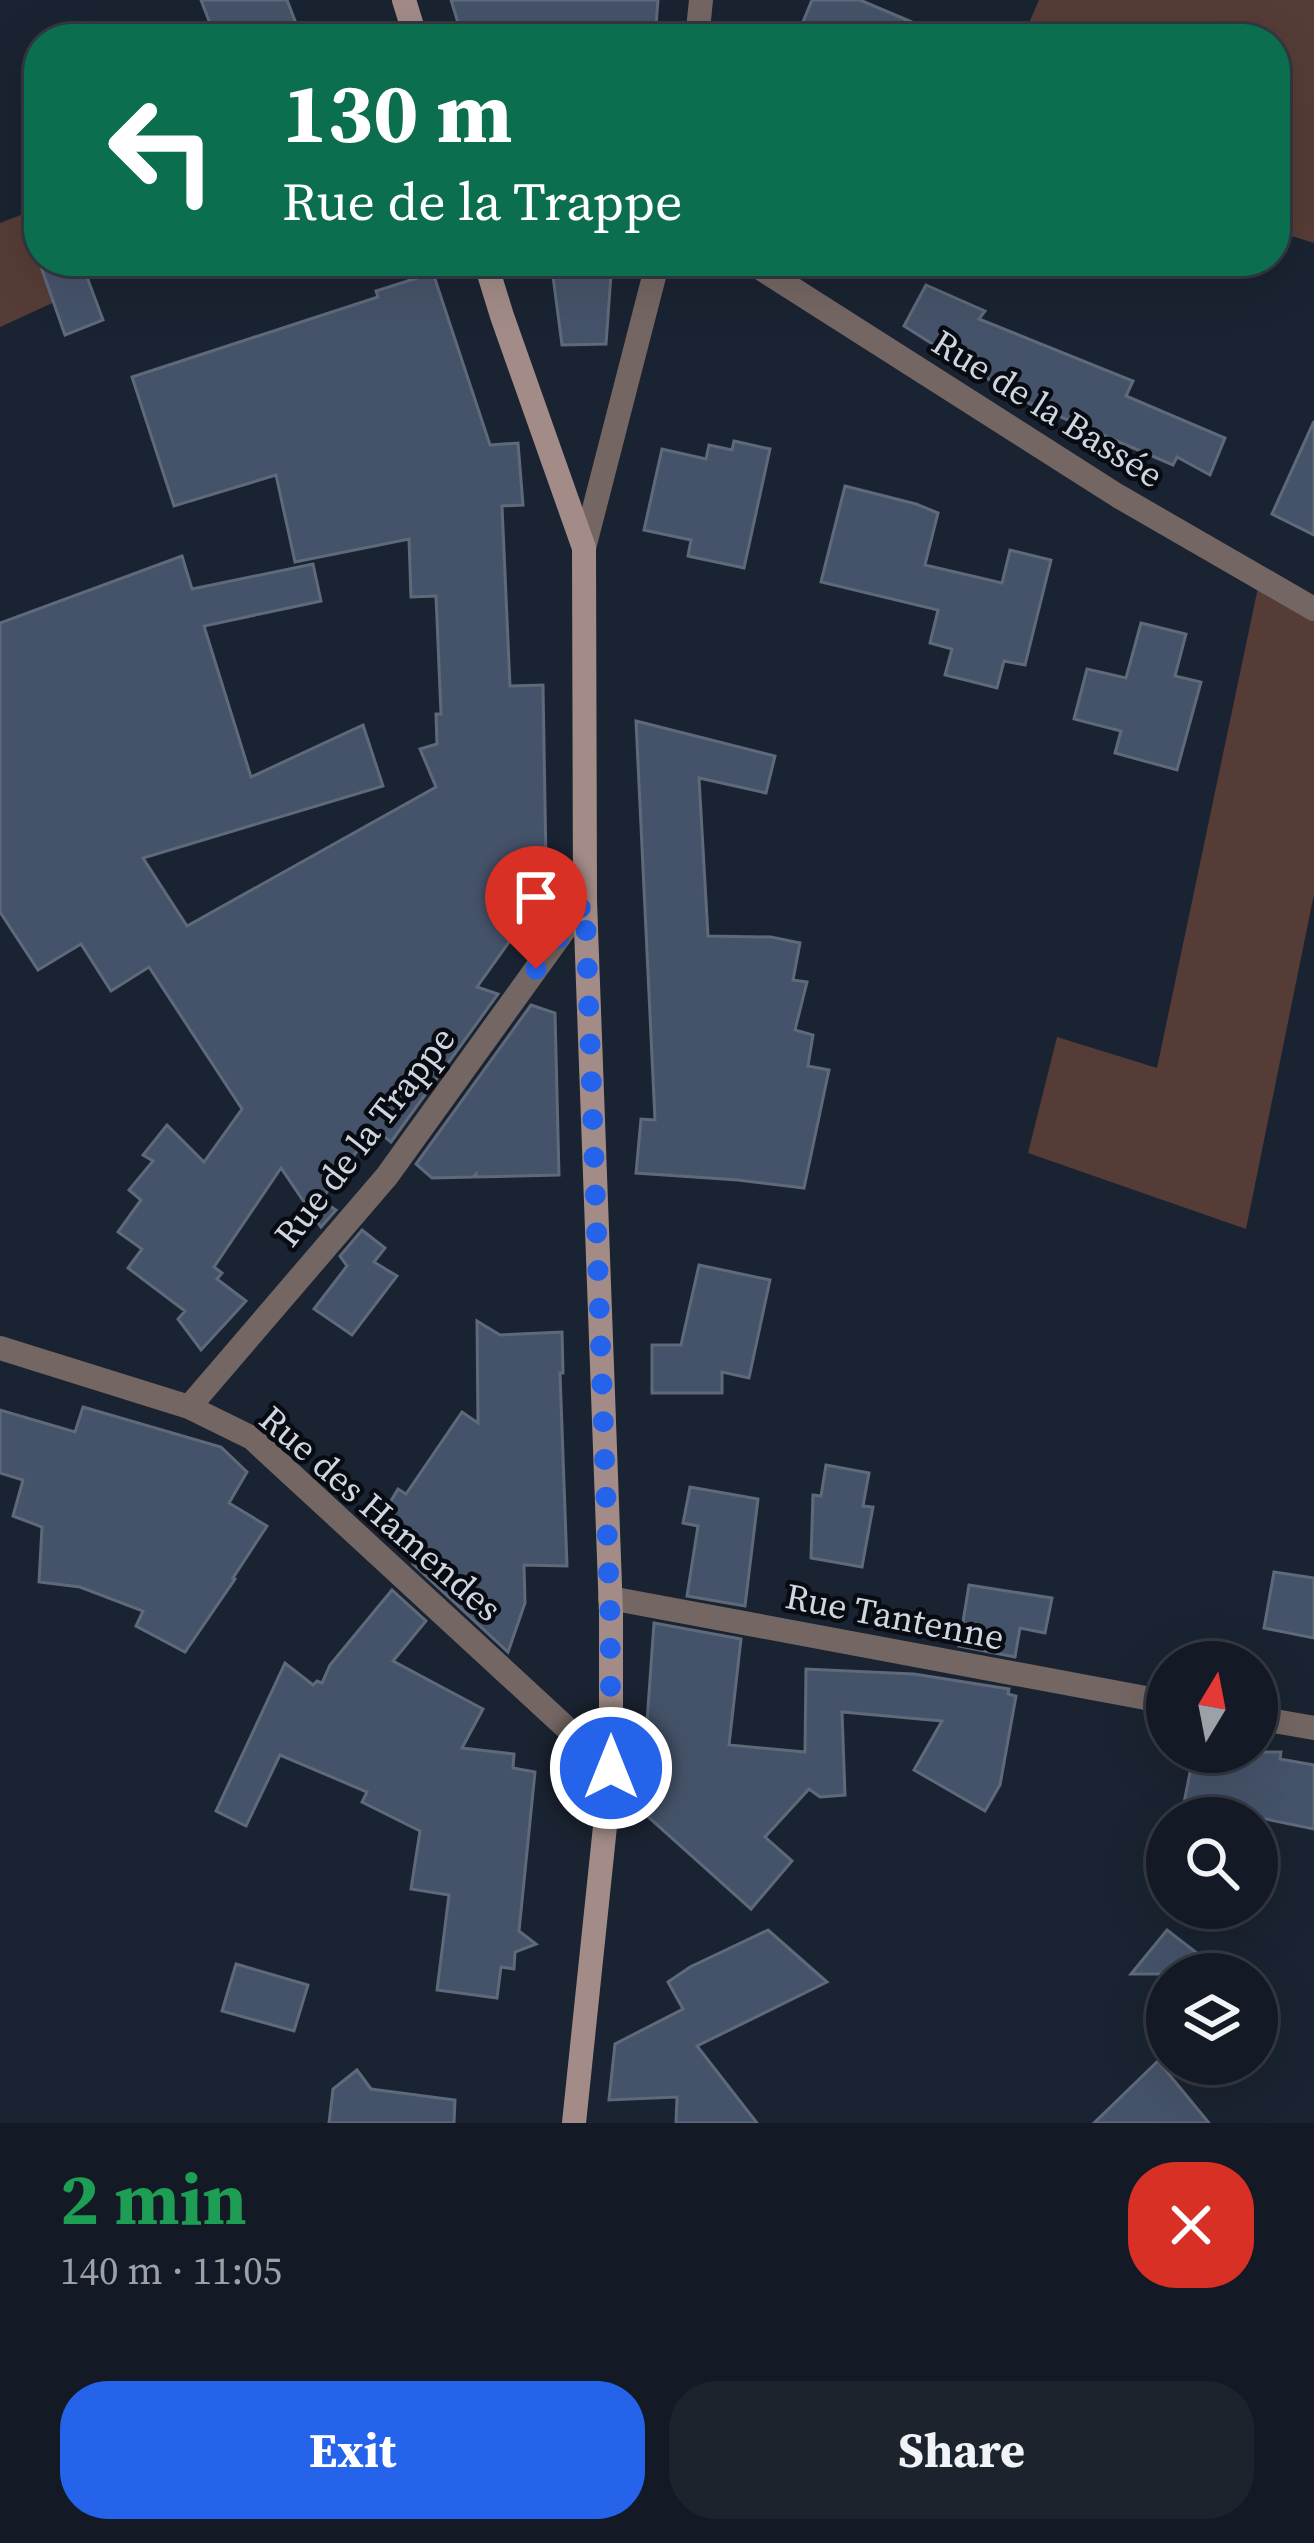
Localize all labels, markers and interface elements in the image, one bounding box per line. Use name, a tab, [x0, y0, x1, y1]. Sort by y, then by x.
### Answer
text: 130 m	[282, 55, 513, 170]
icon: left	[84, 72, 240, 228]
text: Rue de la Trappe	[282, 164, 683, 238]
street label: Rue de la Bassée	[923, 318, 1172, 499]
pin	[485, 846, 587, 969]
icon: arrive	[503, 864, 569, 930]
street label: Rue de la Trappe	[263, 1016, 466, 1257]
street label: Rue des Hamendes	[249, 1395, 512, 1632]
street label: Rue Tantenne	[781, 1571, 1008, 1662]
north arrow	[1146, 1641, 1278, 1773]
map controls	[1146, 1641, 1278, 2085]
position arrow	[548, 1705, 674, 1831]
button: search	[1146, 1797, 1278, 1929]
button: layers	[1146, 1953, 1278, 2085]
text: 2 min	[60, 2149, 247, 2248]
button: close	[1128, 2162, 1254, 2288]
text: 140 m · 11:05	[60, 2244, 282, 2297]
button: Exit	[60, 2381, 645, 2519]
button: Share	[669, 2381, 1254, 2519]

